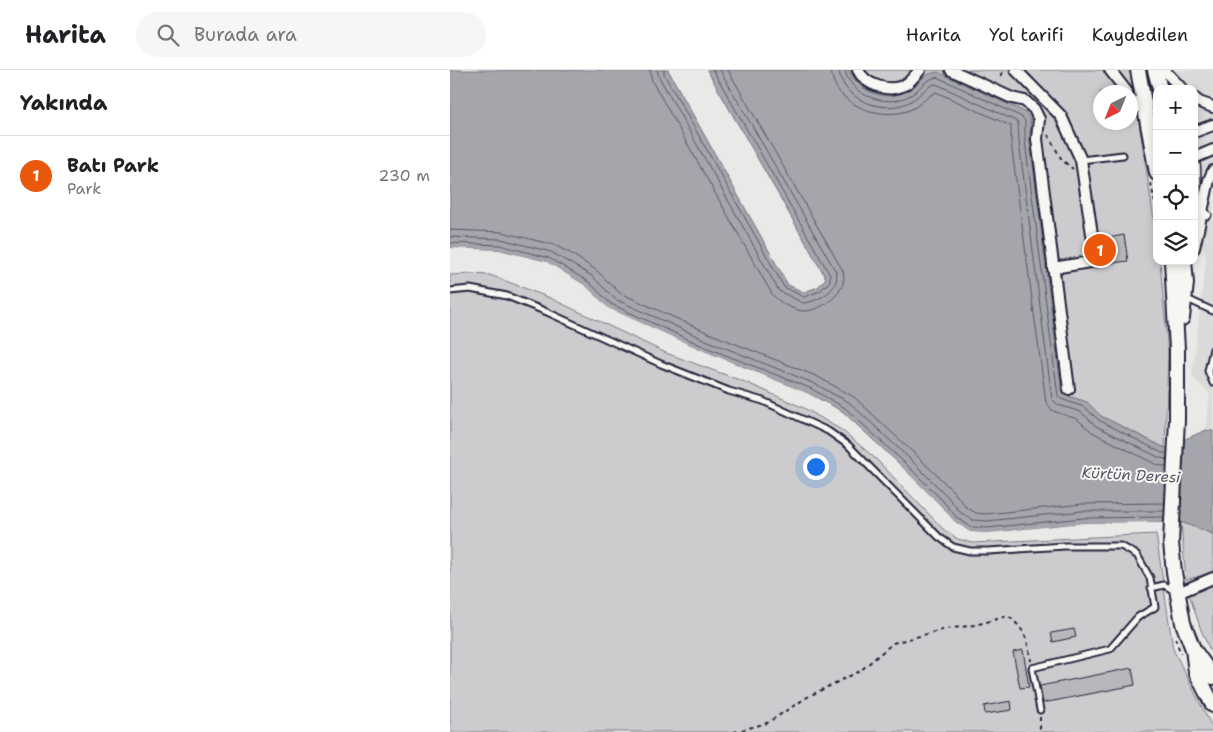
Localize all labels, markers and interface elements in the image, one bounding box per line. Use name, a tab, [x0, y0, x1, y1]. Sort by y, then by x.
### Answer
search box	[136, 12, 486, 57]
text: Harita	[25, 19, 106, 51]
icon: search	[154, 21, 182, 49]
text: Burada ara	[194, 22, 297, 47]
text: Harita	[906, 23, 961, 47]
text: Yol tarifi	[989, 23, 1064, 47]
text: Kaydedilen	[1092, 23, 1188, 47]
north arrow	[1093, 85, 1138, 130]
map controls	[1153, 85, 1198, 265]
button: +	[1153, 85, 1198, 130]
text: Yakında	[20, 89, 107, 117]
button: −	[1153, 130, 1198, 175]
text: Batı Park	[67, 153, 159, 178]
text: 1	[32, 165, 40, 186]
text: 230 m	[378, 165, 430, 186]
button: locate	[1153, 175, 1198, 220]
text: Park	[67, 178, 101, 199]
button: layers	[1153, 220, 1198, 265]
pin: 1	[1084, 231, 1116, 269]
your location	[803, 454, 829, 480]
water label: Kürtün Deresi	[1081, 462, 1182, 488]

